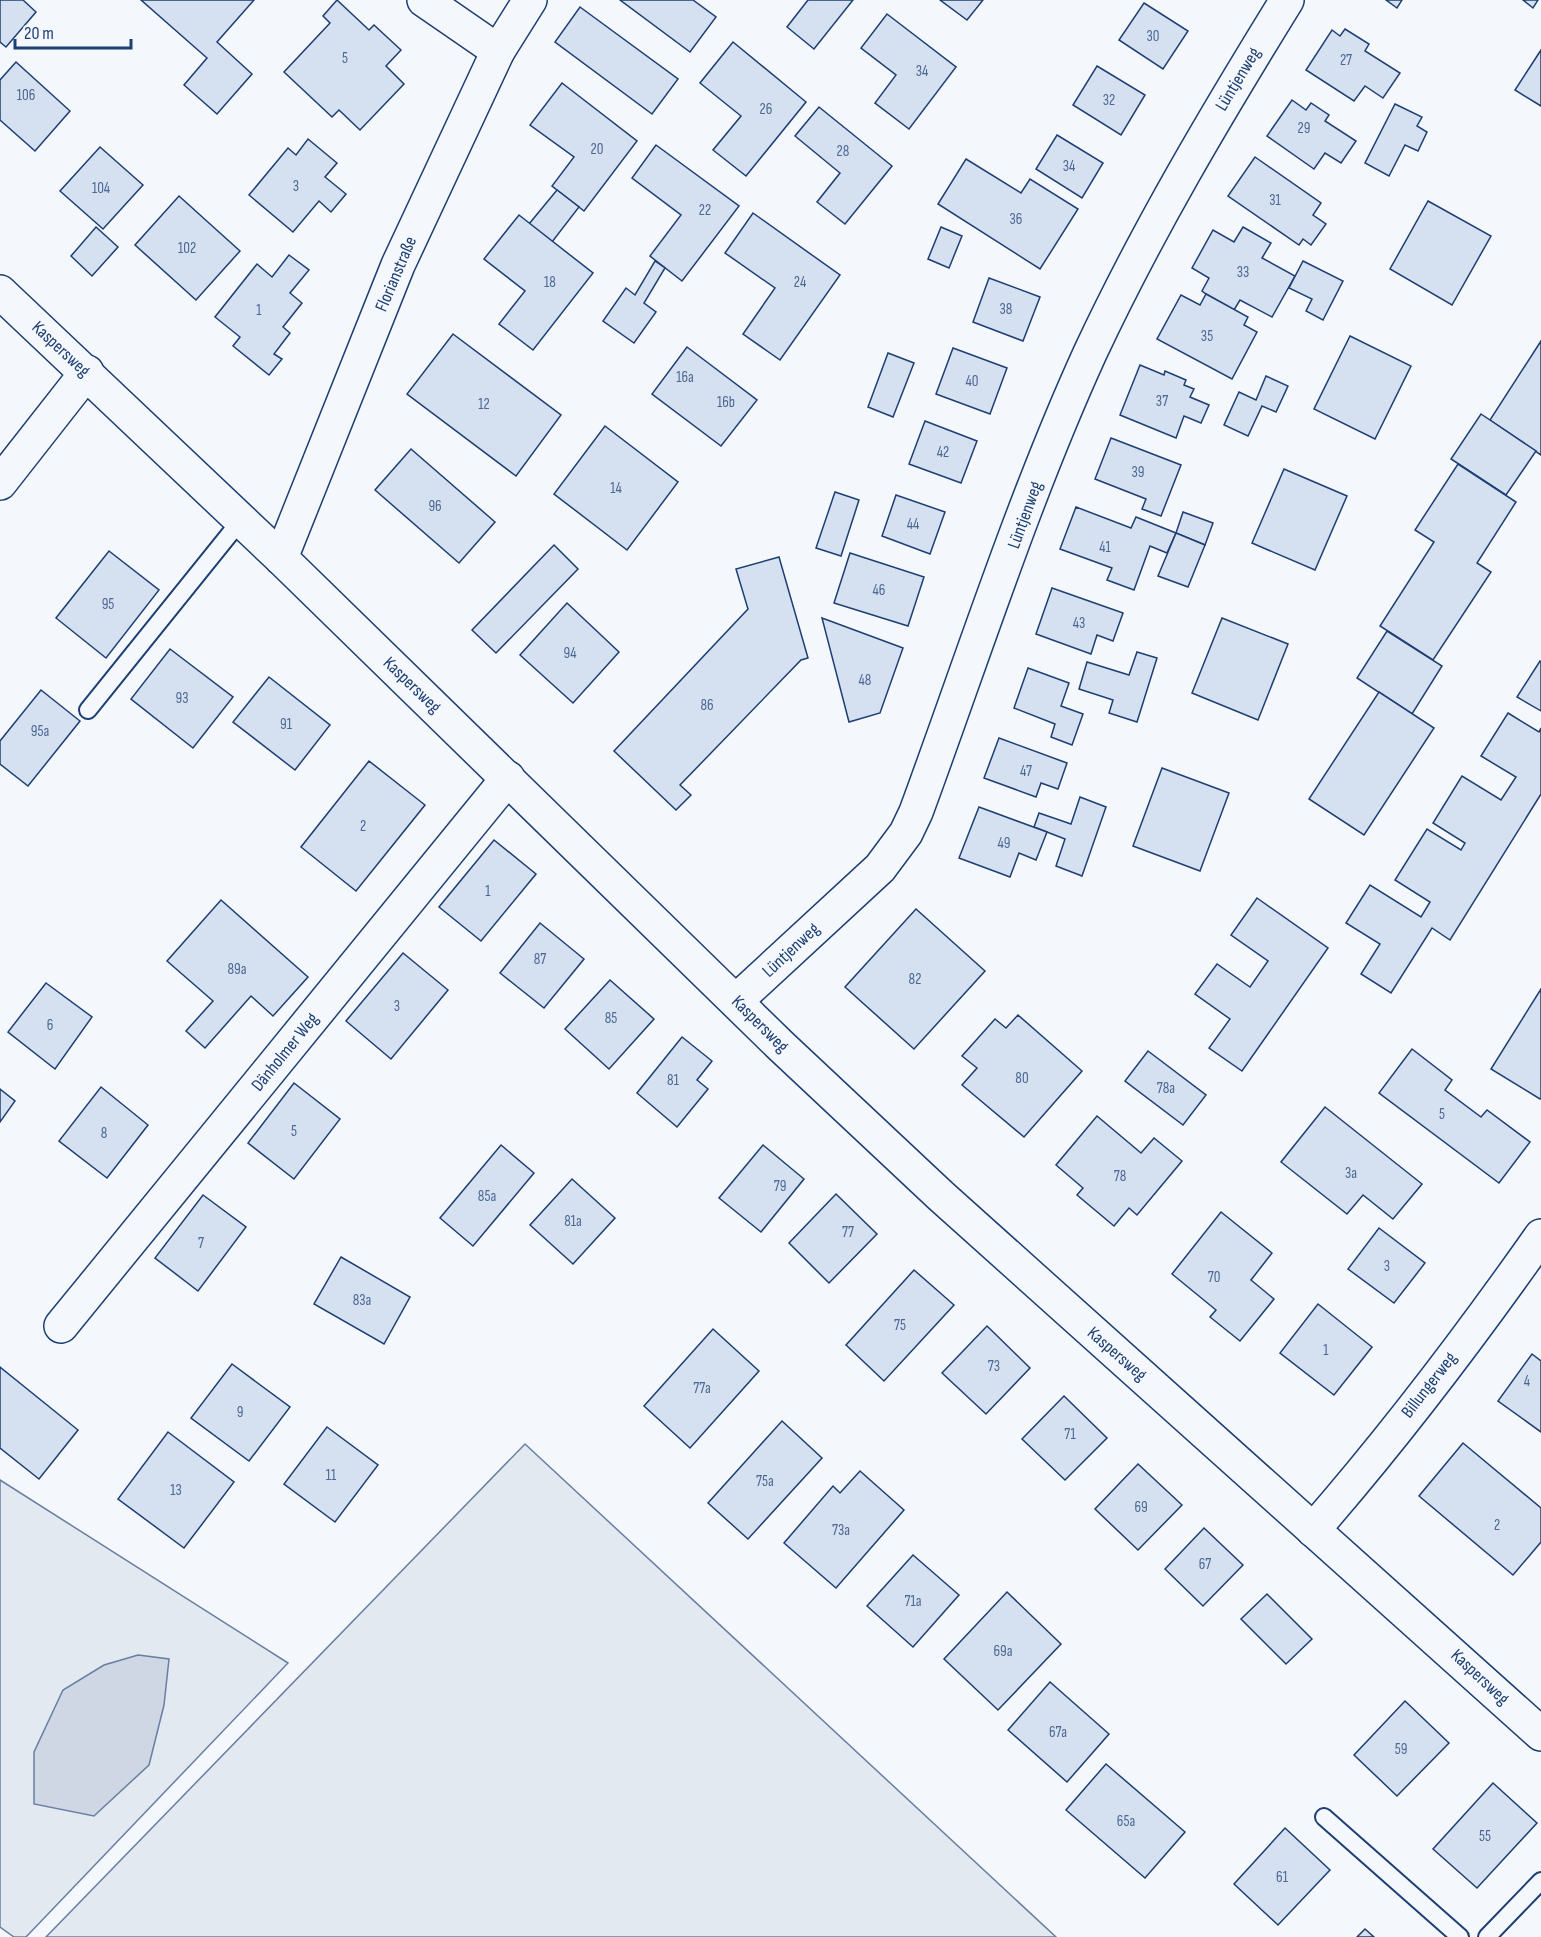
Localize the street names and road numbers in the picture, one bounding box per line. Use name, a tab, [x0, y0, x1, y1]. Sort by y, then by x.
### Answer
street label: Lüntjenweg	[1211, 44, 1265, 114]
street label: Florianstraße	[371, 233, 421, 315]
street label: Kaspersweg	[28, 317, 94, 381]
street label: Lüntjenweg	[1003, 478, 1047, 552]
street label: Kaspersweg	[379, 652, 445, 718]
street label: Lüntjenweg	[758, 918, 824, 982]
street label: Kaspersweg	[727, 991, 793, 1057]
street label: Dänholmer Weg	[247, 1009, 323, 1095]
street label: Kaspersweg	[1083, 1322, 1151, 1386]
street label: Billungerweg	[1397, 1348, 1461, 1422]
street label: Kaspersweg	[1447, 1645, 1513, 1709]

